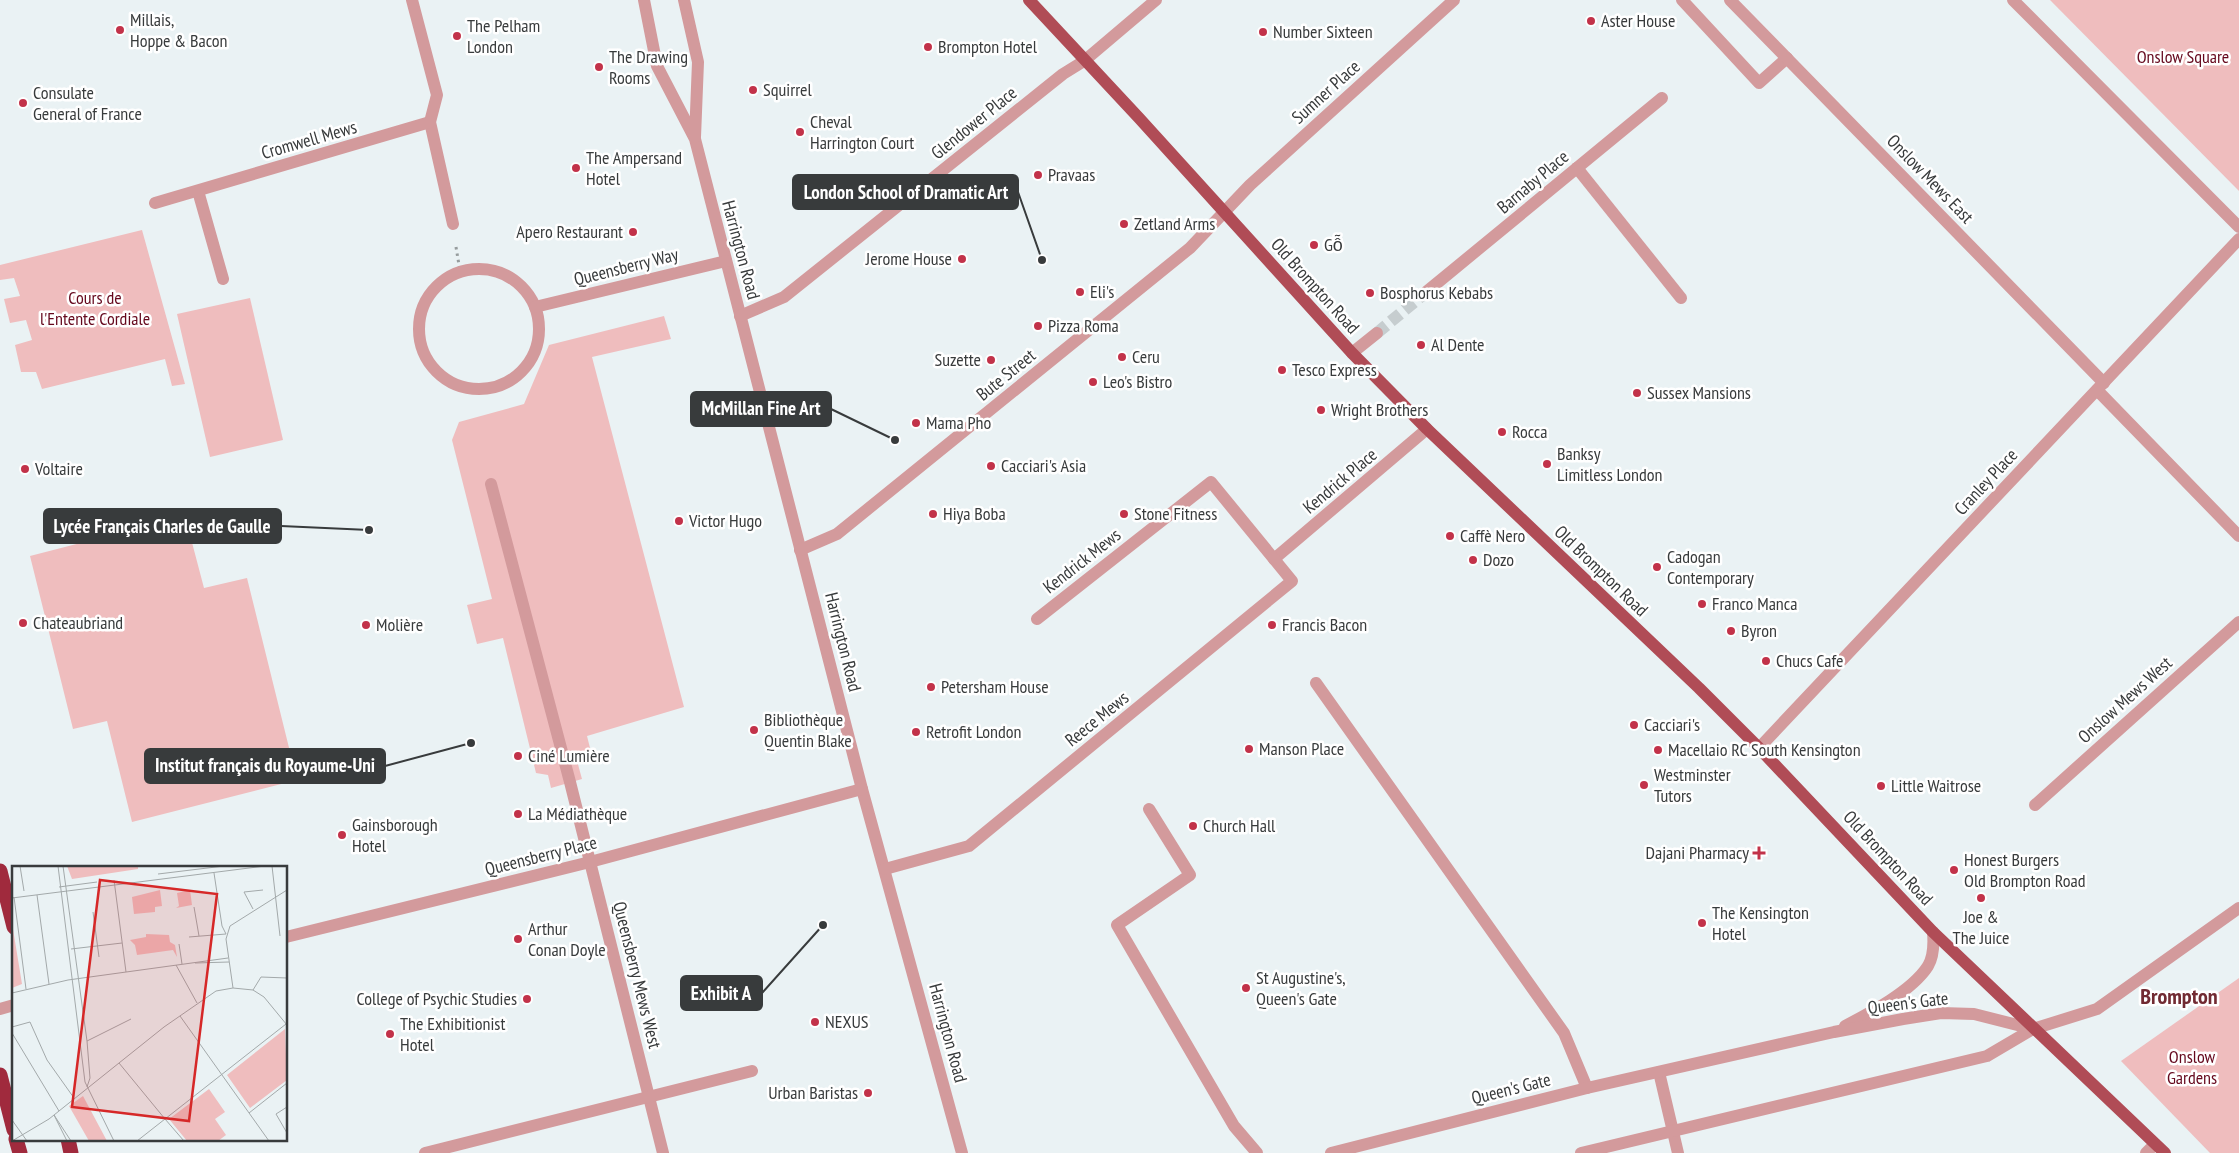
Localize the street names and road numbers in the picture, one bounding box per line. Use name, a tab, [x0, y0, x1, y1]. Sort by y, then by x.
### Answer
street label: Sumner Place	[1287, 55, 1365, 128]
street label: Glendower Place	[926, 81, 1021, 164]
street label: Cromwell Mews	[259, 115, 359, 164]
street label: Onslow Mews East	[1882, 129, 1979, 228]
street label: Barnaby Place	[1492, 145, 1573, 218]
street label: Harrington Road	[717, 198, 766, 302]
street label: Old Brompton Road	[1266, 233, 1365, 338]
street label: Queensberry Way	[571, 242, 681, 291]
street label: Bute Street	[971, 344, 1040, 405]
street label: Kendrick Place	[1298, 443, 1382, 518]
street label: Cranley Place	[1949, 444, 2022, 520]
street label: Old Brompton Road	[1550, 520, 1653, 621]
street label: Kendrick Mews	[1038, 523, 1125, 598]
street label: Harrington Road	[820, 590, 867, 694]
street label: Onslow Mews West	[2073, 651, 2176, 748]
street label: Reece Mews	[1060, 686, 1133, 751]
street label: Old Brompton Road	[1839, 805, 1938, 910]
street label: Queensberry Place	[482, 830, 599, 881]
street label: Queensberry Mews West	[608, 899, 667, 1051]
street label: Harrington Road	[924, 981, 973, 1085]
street label: Queen's Gate	[1866, 986, 1949, 1019]
street label: Queen's Gate	[1469, 1068, 1553, 1109]

